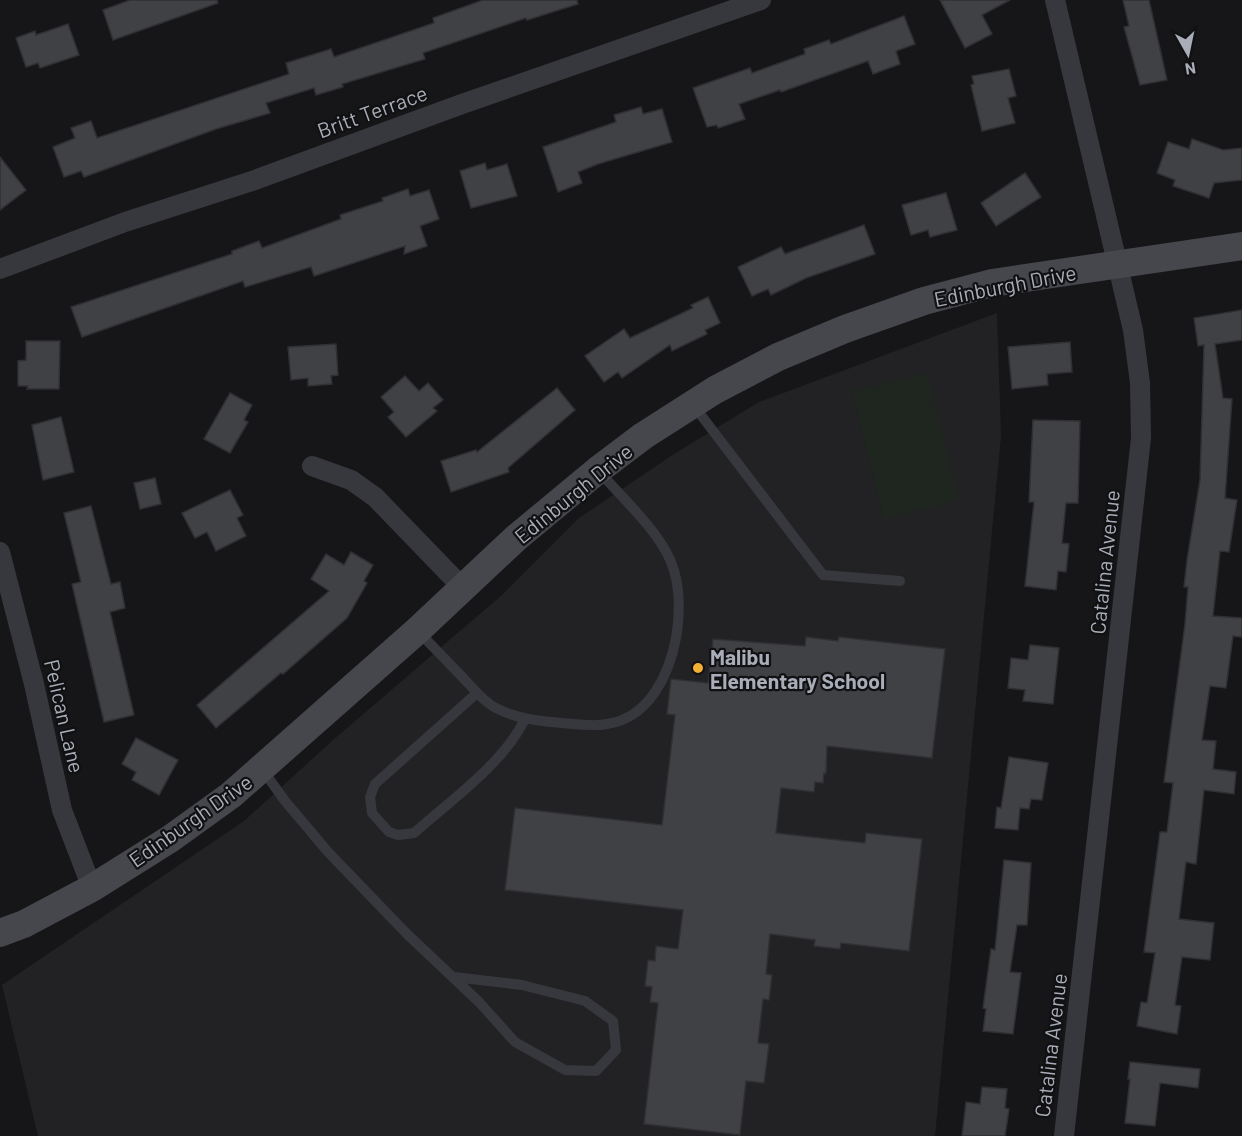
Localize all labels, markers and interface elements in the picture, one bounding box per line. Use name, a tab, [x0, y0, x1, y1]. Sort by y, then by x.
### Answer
north arrow	[1158, 24, 1218, 84]
text: N	[1184, 59, 1197, 80]
street label: Britt Terrace	[314, 80, 430, 142]
street label: Edinburgh Drive	[932, 259, 1078, 311]
street label: Edinburgh Drive	[509, 438, 637, 548]
street label: Catalina Avenue	[1084, 489, 1124, 635]
place label: Malibu Elementary School	[710, 644, 885, 693]
street label: Pelican Lane	[40, 657, 90, 775]
marker: Malibu Elementary School	[691, 661, 705, 675]
street label: Edinburgh Drive	[124, 768, 256, 872]
street label: Catalina Avenue	[1029, 972, 1071, 1118]

